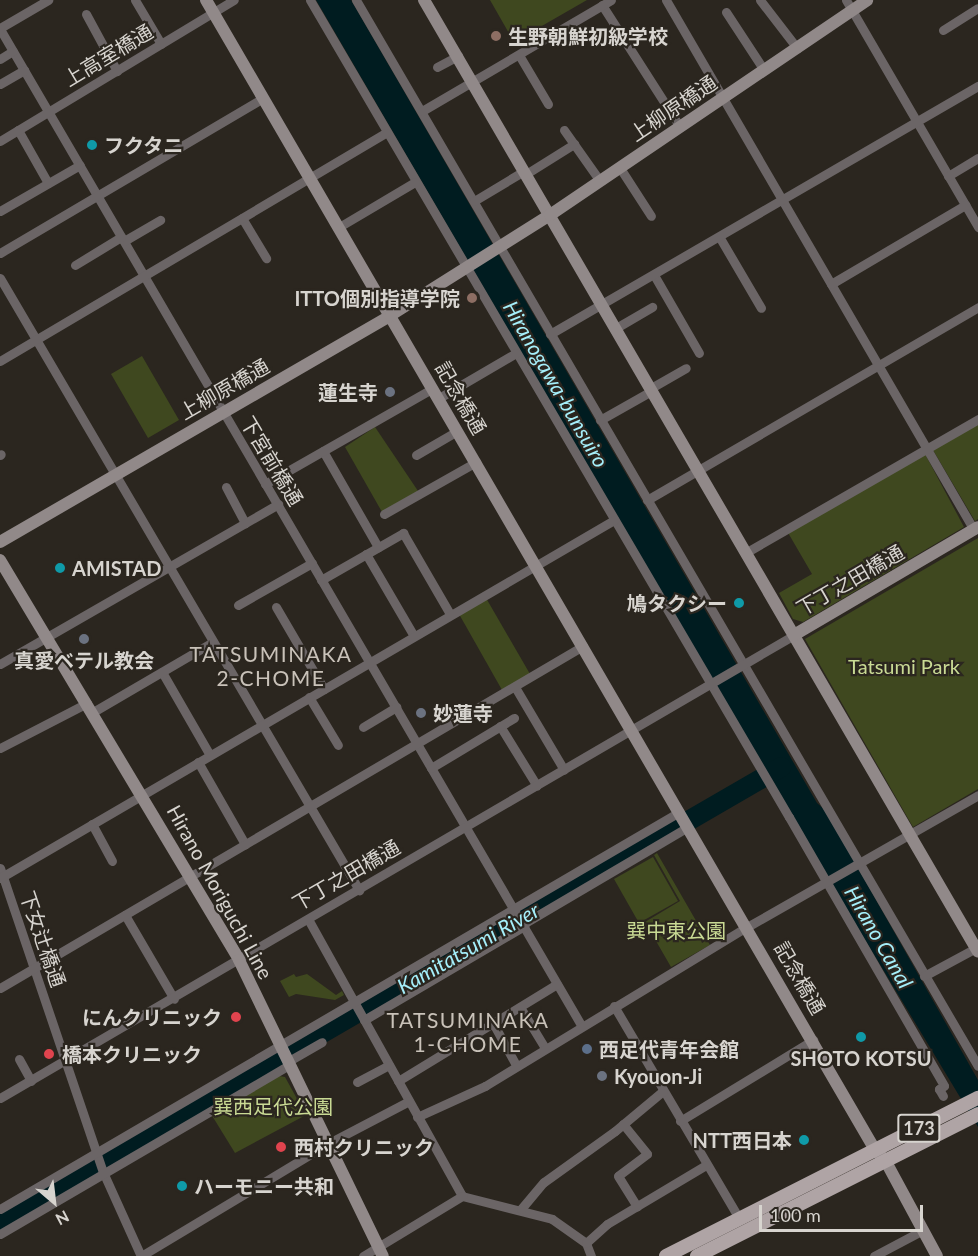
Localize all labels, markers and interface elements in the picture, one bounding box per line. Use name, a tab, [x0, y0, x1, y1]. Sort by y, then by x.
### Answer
street label: 上高室橋通	[59, 19, 157, 91]
place label: 生野朝鮮初級学校	[508, 24, 668, 48]
marker: 生野朝鮮初級学校	[489, 29, 503, 43]
street label: 上柳原橋通	[625, 70, 721, 146]
place label: フクタニ	[104, 133, 184, 157]
marker: フクタニ	[85, 138, 99, 152]
place label: ITTO個別指導学院	[294, 286, 460, 310]
marker: ITTO個別指導学院	[465, 291, 479, 305]
water label: Hiranogawa-bunsuiro	[498, 296, 614, 472]
street label: 上柳原橋通	[175, 354, 273, 424]
street label: 記念橋通	[431, 357, 491, 439]
place label: 蓮生寺	[318, 380, 378, 404]
marker: 蓮生寺	[383, 385, 397, 399]
street label: 下宮前橋通	[236, 412, 308, 510]
street label: 下丁之田橋通	[792, 540, 908, 620]
place label: AMISTAD	[72, 556, 161, 580]
marker: AMISTAD	[53, 561, 67, 575]
place label: 鳩タクシー	[627, 591, 727, 615]
marker: 鳩タクシー	[732, 596, 746, 610]
marker: 真愛ベテル教会	[77, 632, 91, 646]
district label: TATSUMINAKA 2-CHOME	[189, 641, 353, 691]
place label: 真愛ベテル教会	[14, 648, 154, 672]
park label: Tatsumi Park	[848, 654, 960, 678]
place label: 妙蓮寺	[433, 701, 493, 725]
marker: 妙蓮寺	[414, 706, 428, 720]
street label: Hirano Moriguchi Line	[162, 801, 278, 983]
street label: 下丁之田橋通	[288, 835, 404, 915]
water label: Hirano Canal	[840, 881, 918, 993]
street label: 下女辻橋通	[15, 888, 71, 990]
water label: Kamitatsumi River	[393, 897, 543, 999]
park label: 巽中東公園	[626, 918, 726, 942]
street label: 記念橋通	[770, 937, 830, 1019]
place label: にんクリニック	[82, 1005, 222, 1029]
district label: TATSUMINAKA 1-CHOME	[386, 1007, 550, 1057]
marker: にんクリニック	[227, 1008, 245, 1026]
marker: SHOTO KOTSU	[854, 1030, 868, 1044]
place label: 西足代青年会館	[599, 1037, 739, 1061]
place label: 橋本クリニック	[62, 1042, 202, 1066]
marker: 西足代青年会館	[580, 1042, 594, 1056]
marker: 橋本クリニック	[40, 1045, 58, 1063]
place label: SHOTO KOTSU	[790, 1046, 932, 1070]
place label: Kyouon-Ji	[614, 1064, 702, 1088]
marker: Kyouon-Ji	[595, 1069, 609, 1083]
park label: 巽西足代公園	[213, 1094, 333, 1118]
road number: 173	[896, 1113, 942, 1143]
place label: NTT西日本	[693, 1128, 792, 1152]
marker: NTT西日本	[797, 1133, 811, 1147]
place label: 西村クリニック	[294, 1135, 434, 1159]
marker: 西村クリニック	[272, 1138, 290, 1156]
north arrow	[24, 1172, 84, 1232]
place label: ハーモニー共和	[194, 1174, 334, 1198]
marker: ハーモニー共和	[175, 1179, 189, 1193]
scale bar	[762, 1193, 926, 1231]
text: 100 m	[770, 1204, 821, 1226]
text: N	[53, 1207, 73, 1230]

